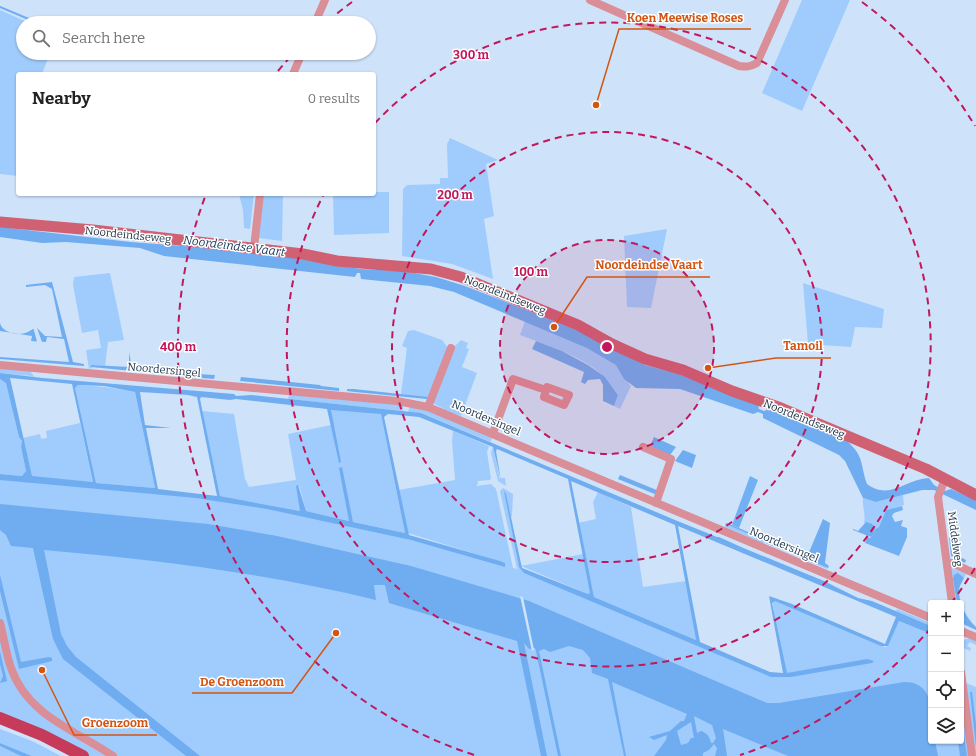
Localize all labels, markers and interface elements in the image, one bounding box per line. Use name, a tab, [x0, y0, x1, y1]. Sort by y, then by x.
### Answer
callout: Koen Meewise Roses	[619, 5, 751, 29]
text: Koen Meewise Roses	[627, 11, 743, 25]
search box	[16, 16, 376, 60]
icon: search	[30, 27, 52, 49]
text: Search here	[62, 29, 145, 47]
text: 300 m	[453, 48, 489, 62]
text: Nearby	[32, 88, 91, 109]
text: 0 results	[308, 91, 360, 106]
text: 200 m	[437, 188, 473, 202]
street label: Noordeindseweg	[84, 224, 172, 246]
water label: Noordeindse Vaart	[182, 233, 286, 259]
callout: Noordeindse Vaart	[587, 253, 710, 277]
text: Noordeindse Vaart	[595, 258, 703, 272]
text: 100 m	[514, 265, 549, 279]
street label: Noordeindseweg	[462, 273, 548, 317]
callout: Tamoil	[776, 334, 831, 358]
text: Tamoil	[783, 339, 823, 353]
text: 400 m	[160, 340, 197, 354]
centre of rings	[600, 340, 614, 354]
street label: Noordersingel	[127, 360, 201, 380]
street label: Noordeindseweg	[761, 397, 847, 441]
street label: Noordersingel	[450, 398, 522, 438]
street label: Middelweg	[945, 510, 965, 568]
street label: Noordersingel	[748, 525, 820, 565]
map controls	[928, 600, 964, 744]
button: +	[928, 600, 964, 636]
button: −	[928, 636, 964, 672]
callout: De Groenzoom	[192, 669, 292, 693]
button: locate	[928, 672, 964, 708]
text: De Groenzoom	[200, 675, 284, 689]
button: layers	[928, 708, 964, 744]
callout: Groenzoom	[74, 711, 157, 735]
text: Groenzoom	[82, 716, 149, 730]

